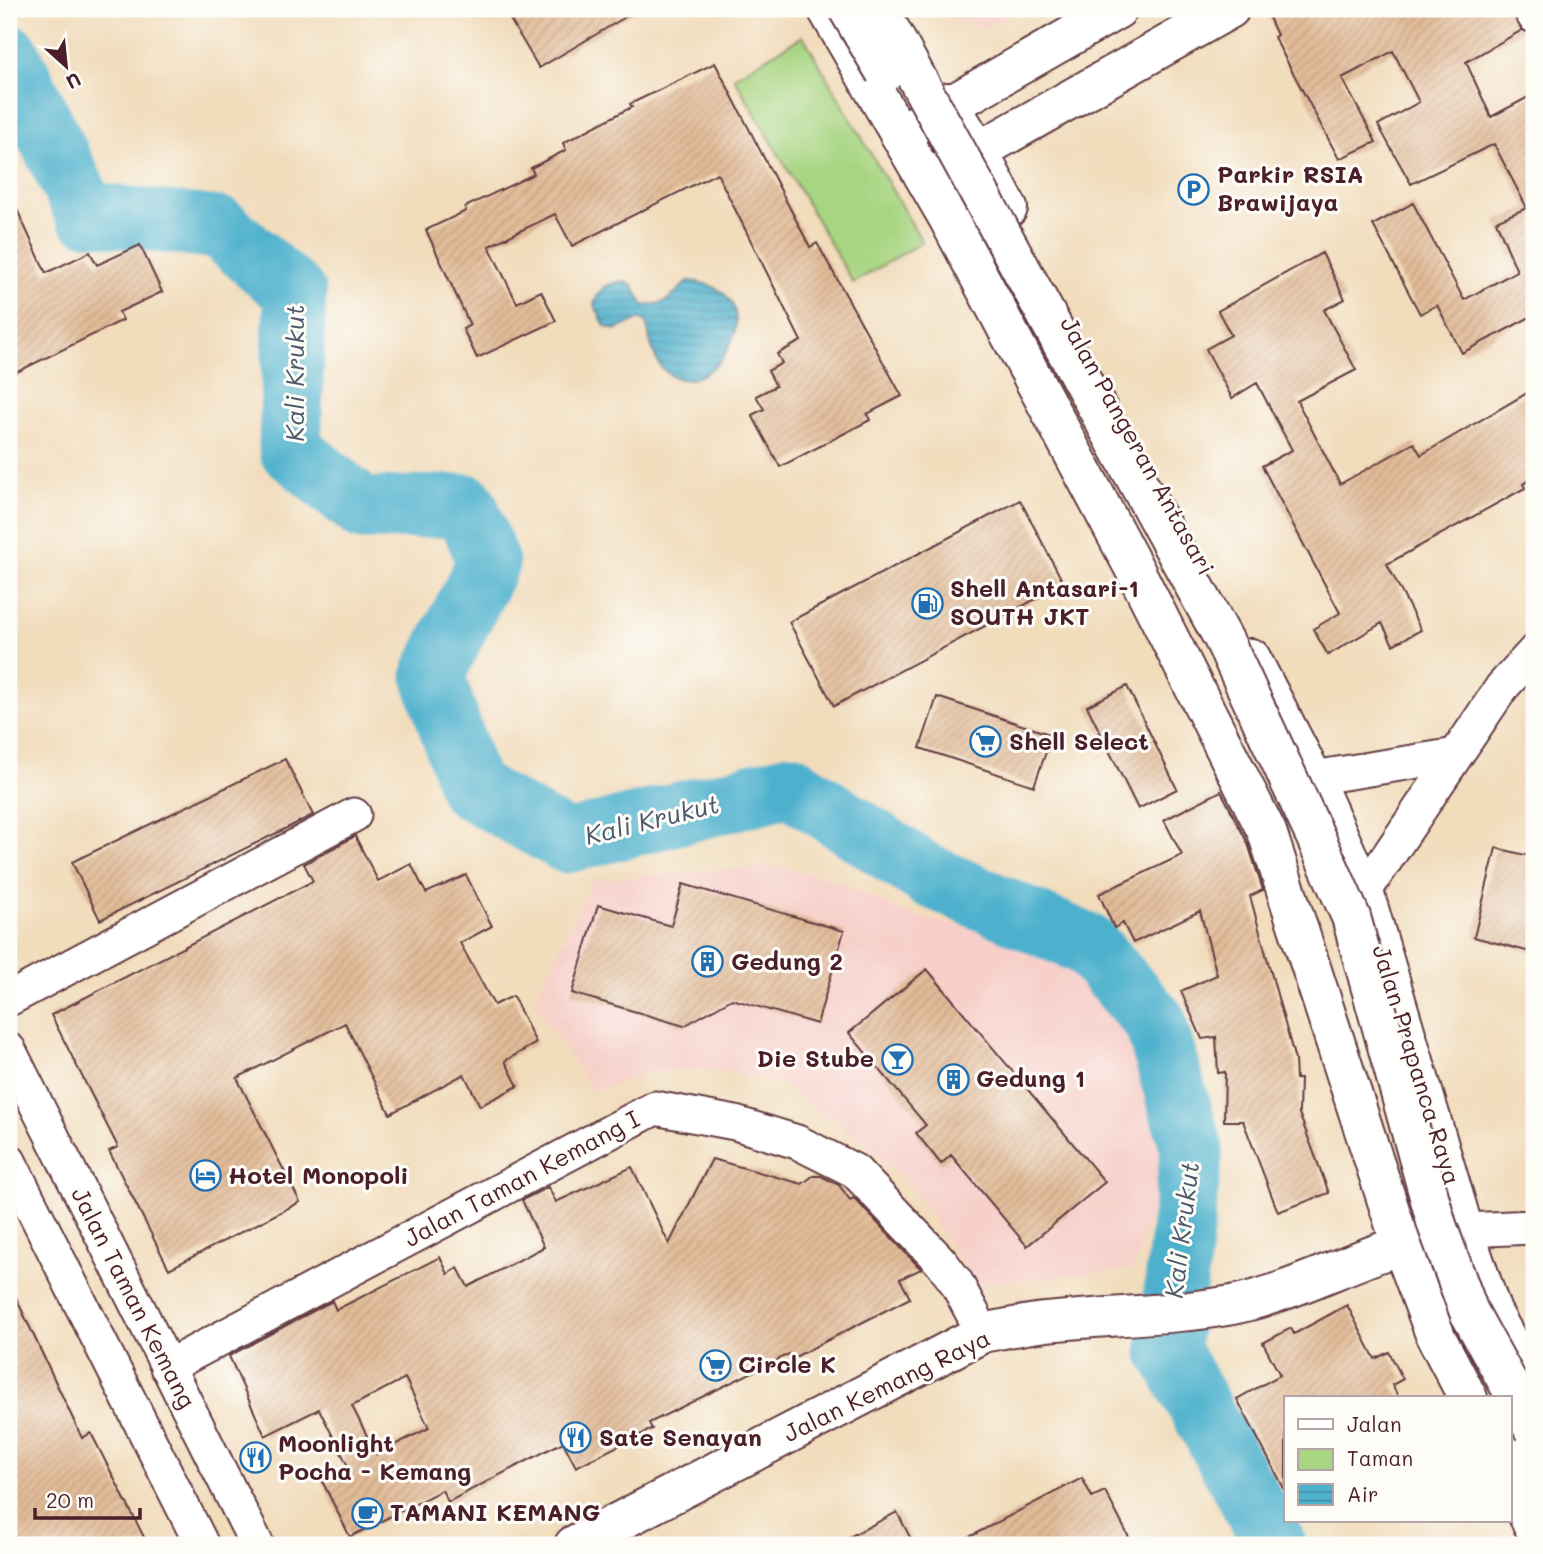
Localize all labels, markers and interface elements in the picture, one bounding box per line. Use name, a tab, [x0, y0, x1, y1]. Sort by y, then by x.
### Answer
north arrow	[32, 32, 102, 102]
text: U	[62, 67, 86, 96]
place label: Parkir RSIA Brawijaya	[1217, 158, 1363, 217]
parking icon: Parkir RSIA Brawijaya	[1177, 172, 1211, 206]
water label: Kali Krukut	[277, 304, 311, 442]
street label: Jalan Pangeran Antasari	[1054, 310, 1222, 580]
place label: Shell Antasari-1 SOUTH JKT	[950, 572, 1139, 631]
fuel station icon: Shell Antasari-1 SOUTH JKT	[910, 586, 944, 620]
supermarket icon: Shell Select	[969, 725, 1003, 759]
place label: Shell Select	[1009, 725, 1149, 756]
water label: Kali Krukut	[581, 786, 722, 852]
street label: Jalan Prapanca Raya	[1366, 941, 1469, 1188]
building icon: Gedung 2	[691, 945, 725, 979]
place label: Gedung 2	[731, 945, 843, 976]
place label: Die Stube	[757, 1042, 874, 1073]
bar icon: Die Stube	[880, 1042, 914, 1076]
building icon: Gedung 1	[936, 1062, 970, 1096]
place label: Gedung 1	[976, 1062, 1085, 1093]
street label: Jalan Taman Kemang I	[398, 1102, 644, 1253]
hotel icon: Hotel Monopoli	[188, 1159, 222, 1193]
place label: Hotel Monopoli	[228, 1159, 409, 1190]
water label: Kali Krukut	[1156, 1160, 1206, 1300]
street label: Jalan Taman Kemang	[65, 1181, 204, 1413]
street label: Jalan Kemang Raya	[778, 1321, 995, 1448]
supermarket icon: Circle K	[698, 1348, 732, 1382]
place label: Circle K	[738, 1348, 836, 1379]
legend	[1284, 1396, 1512, 1522]
text: Jalan	[1347, 1410, 1402, 1437]
restaurant icon: Sate Senayan	[559, 1421, 593, 1455]
place label: Sate Senayan	[599, 1421, 762, 1452]
place label: Moonlight Pocha - Kemang	[278, 1427, 471, 1486]
restaurant icon: Moonlight Pocha - Kemang	[238, 1441, 272, 1475]
text: Taman	[1347, 1444, 1413, 1471]
scale bar	[35, 1477, 140, 1521]
text: Air	[1347, 1480, 1379, 1507]
text: 20 m	[46, 1486, 94, 1513]
cafe icon: TAMANI KEMANG	[350, 1496, 384, 1530]
place label: TAMANI KEMANG	[390, 1496, 600, 1527]

